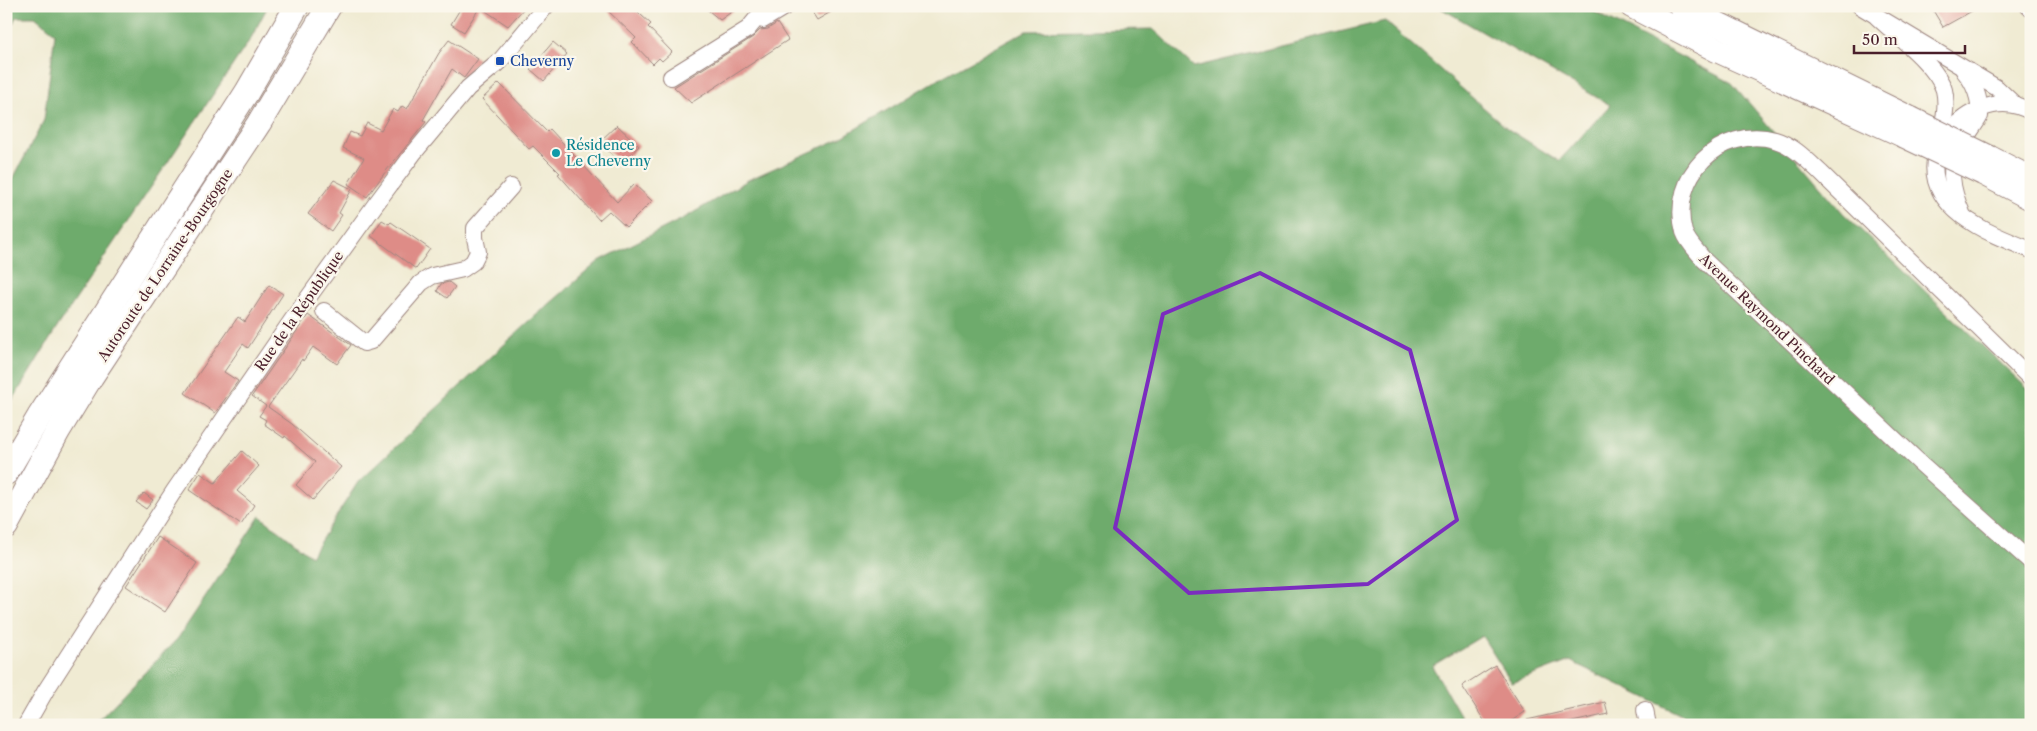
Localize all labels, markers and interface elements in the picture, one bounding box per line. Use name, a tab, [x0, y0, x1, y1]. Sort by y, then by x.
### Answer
scale bar	[1854, 22, 1966, 54]
text: 50 m	[1862, 30, 1898, 49]
place label: Cheverny	[510, 52, 574, 70]
marker: Cheverny	[494, 55, 506, 67]
place label: Résidence Le Cheverny	[566, 136, 651, 170]
marker: Résidence Le Cheverny	[550, 147, 562, 159]
street label: Autoroute de Lorraine-Bourgogne	[93, 165, 236, 366]
street label: Rue de la République	[251, 247, 347, 375]
street label: Avenue Raymond Pinchard	[1695, 249, 1839, 389]

